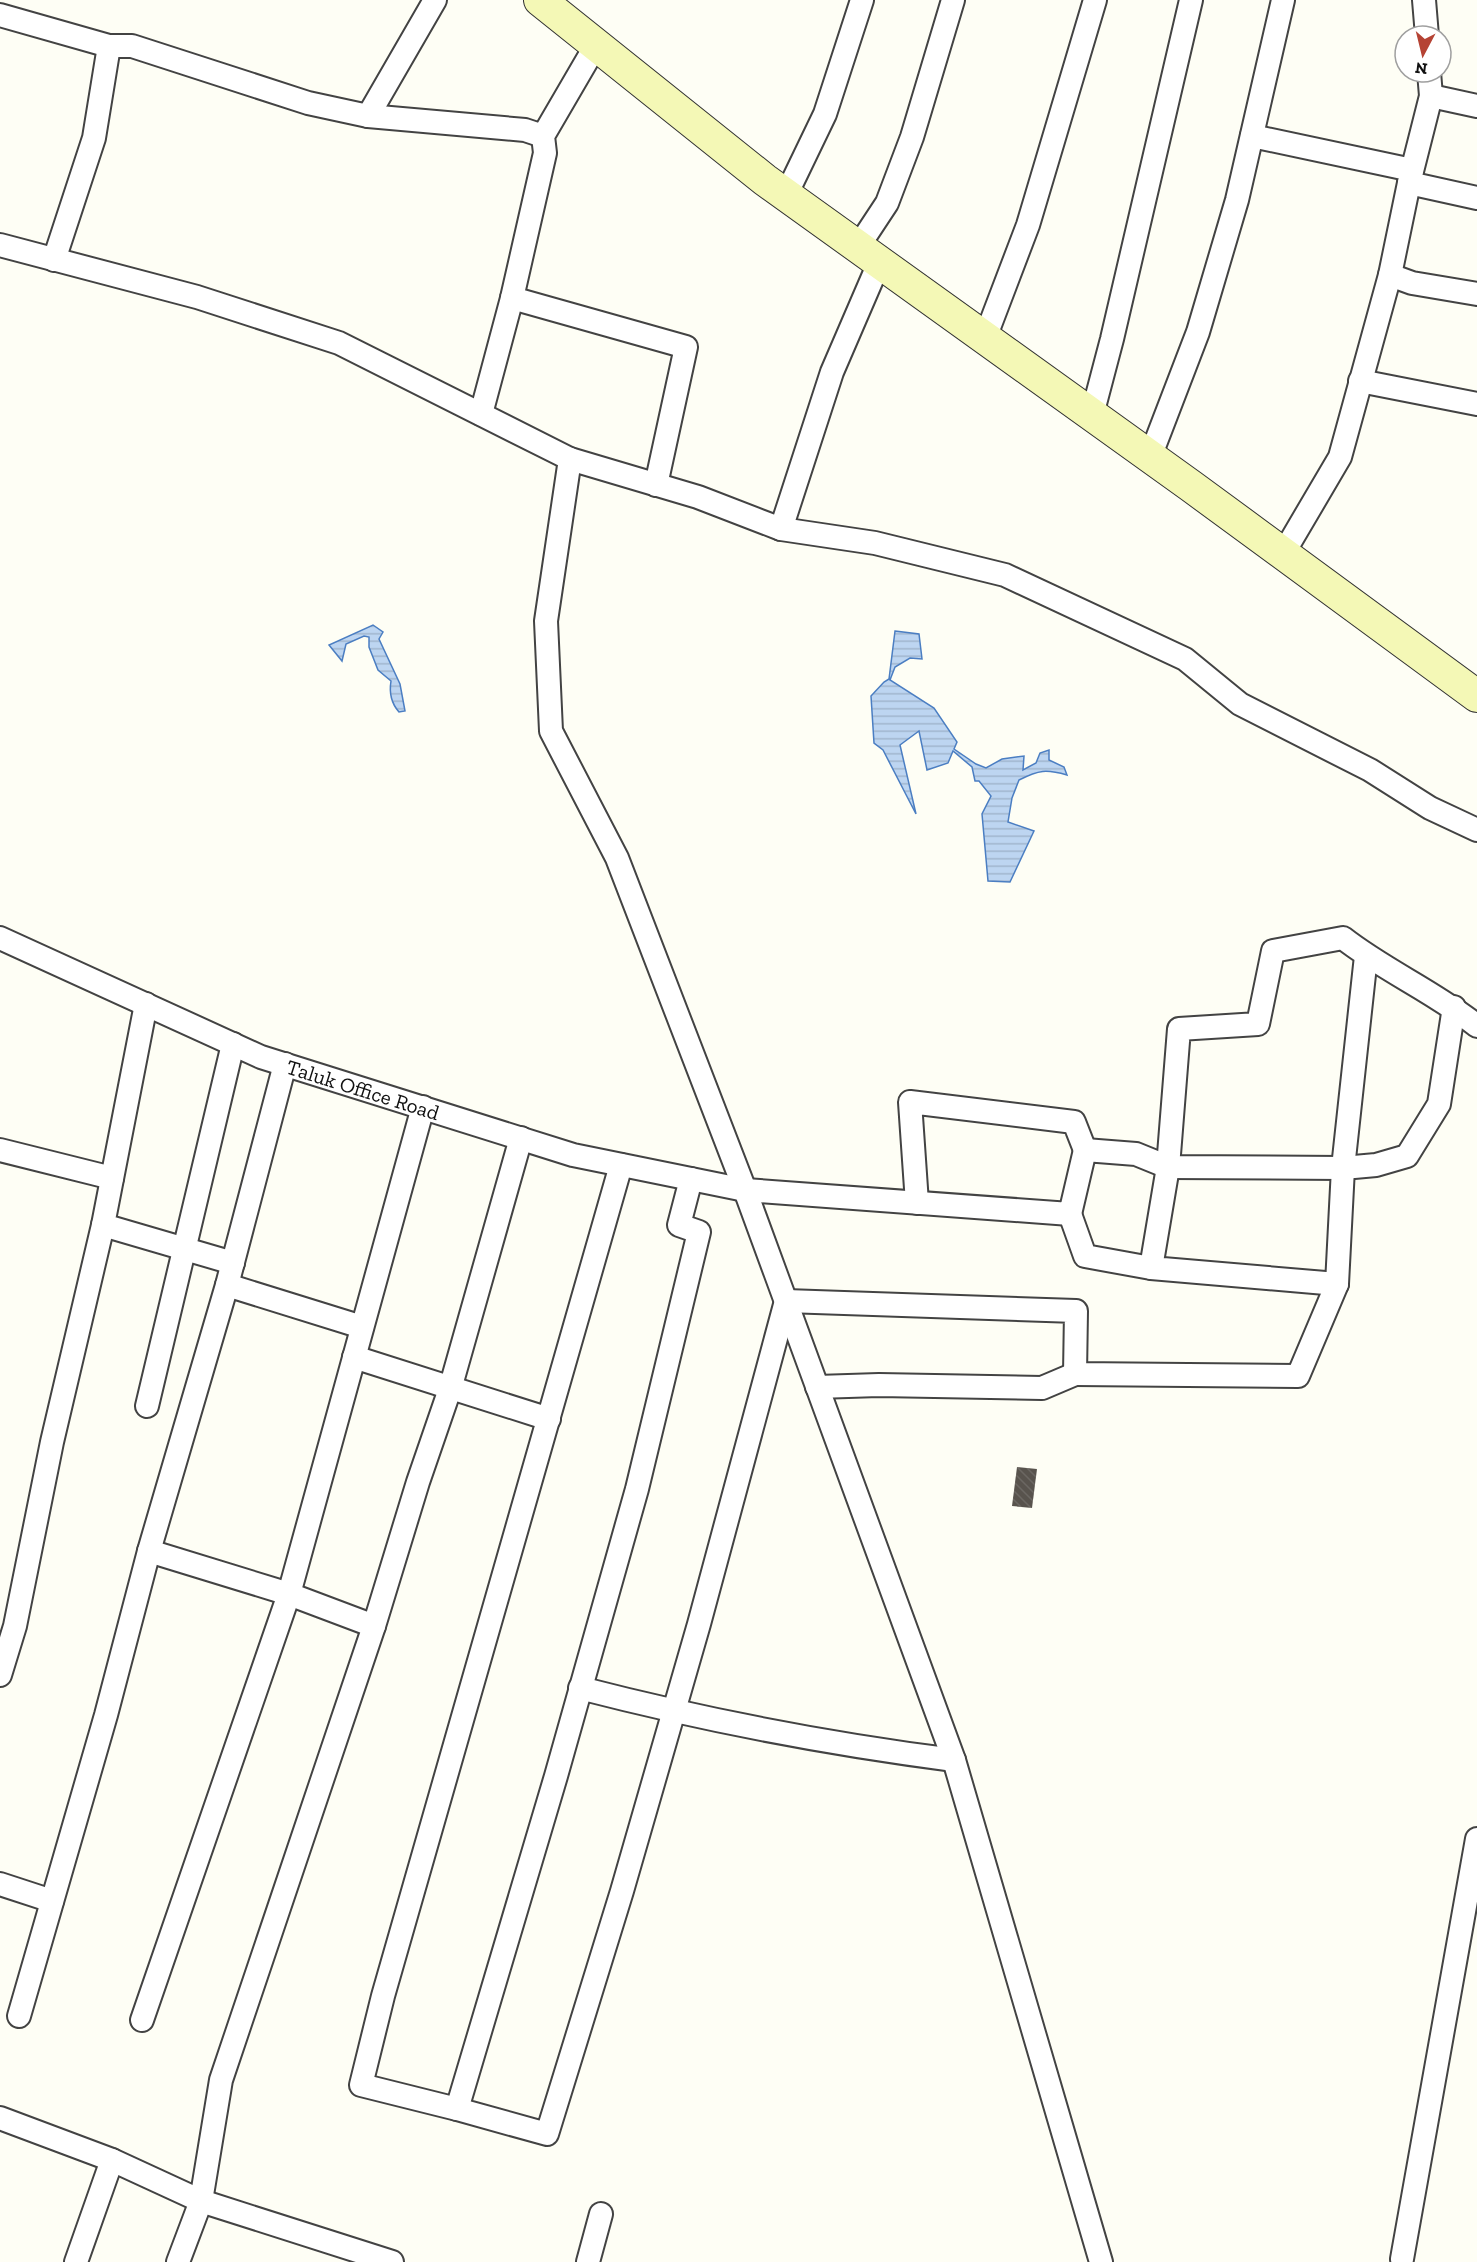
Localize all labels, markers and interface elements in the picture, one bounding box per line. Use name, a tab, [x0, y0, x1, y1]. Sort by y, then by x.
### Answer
north arrow	[1393, 24, 1453, 84]
text: N	[1414, 58, 1428, 79]
street label: Taluk Office Road	[284, 1053, 443, 1125]

